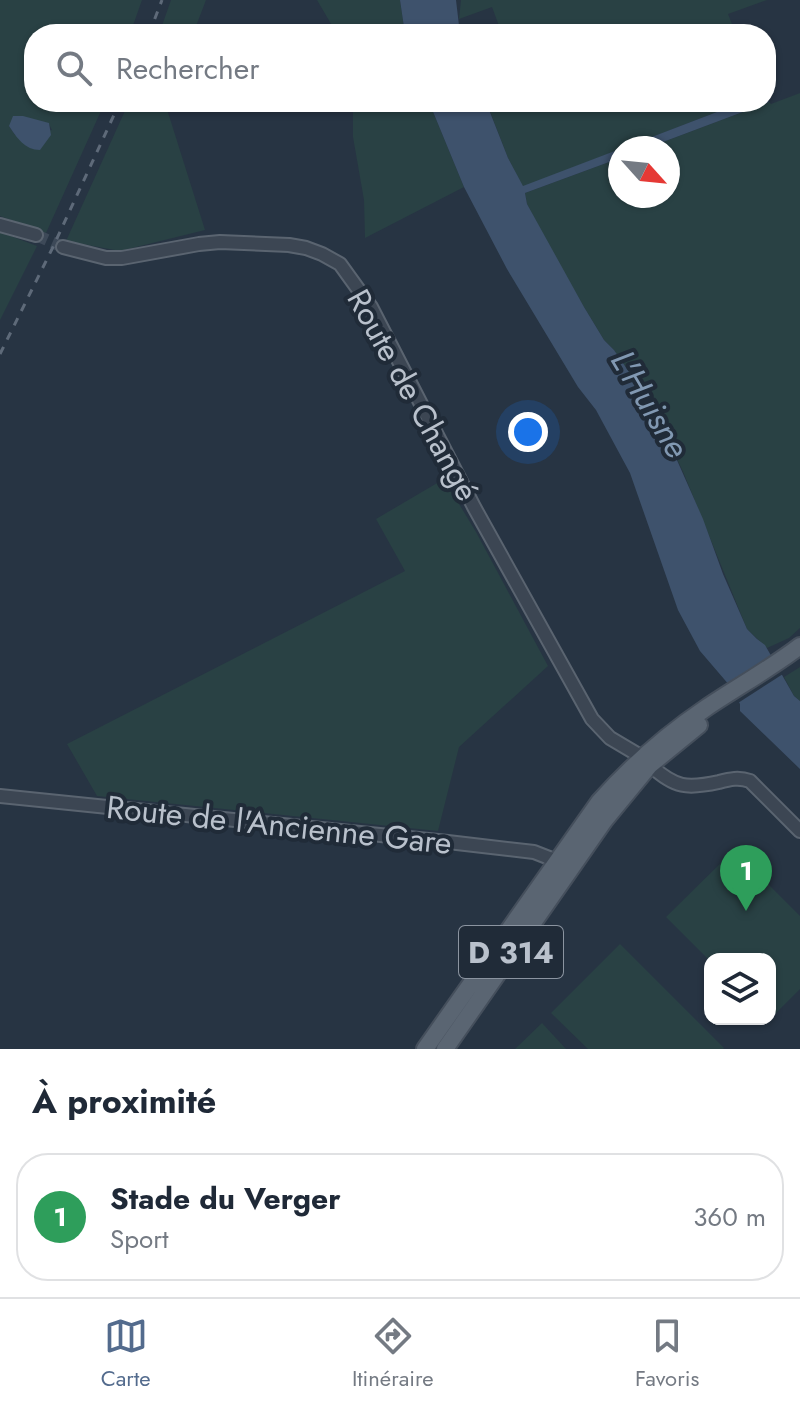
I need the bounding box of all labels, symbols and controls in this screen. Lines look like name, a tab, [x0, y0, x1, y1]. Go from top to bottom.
search box	[24, 24, 776, 112]
icon: search	[52, 46, 96, 90]
text: Rechercher	[116, 47, 259, 90]
north arrow	[608, 136, 680, 208]
street label: Route de Changé	[336, 281, 490, 509]
water label: L'Huisne	[599, 341, 701, 467]
your location	[508, 412, 548, 452]
street label: Route de l'Ancienne Gare	[104, 784, 454, 866]
pin: 1	[720, 845, 772, 911]
road number: D 314	[459, 926, 563, 978]
map controls	[704, 953, 776, 1025]
button: layers	[704, 953, 776, 1025]
text: À proximité	[32, 1077, 216, 1126]
text: Stade du Verger	[110, 1177, 340, 1220]
text: 1	[53, 1198, 67, 1236]
text: 360 m	[693, 1198, 766, 1236]
text: Sport	[110, 1220, 168, 1258]
tab: Carte	[101, 1314, 151, 1394]
tab: Itinéraire	[352, 1314, 434, 1394]
tab: Favoris	[635, 1314, 699, 1394]

